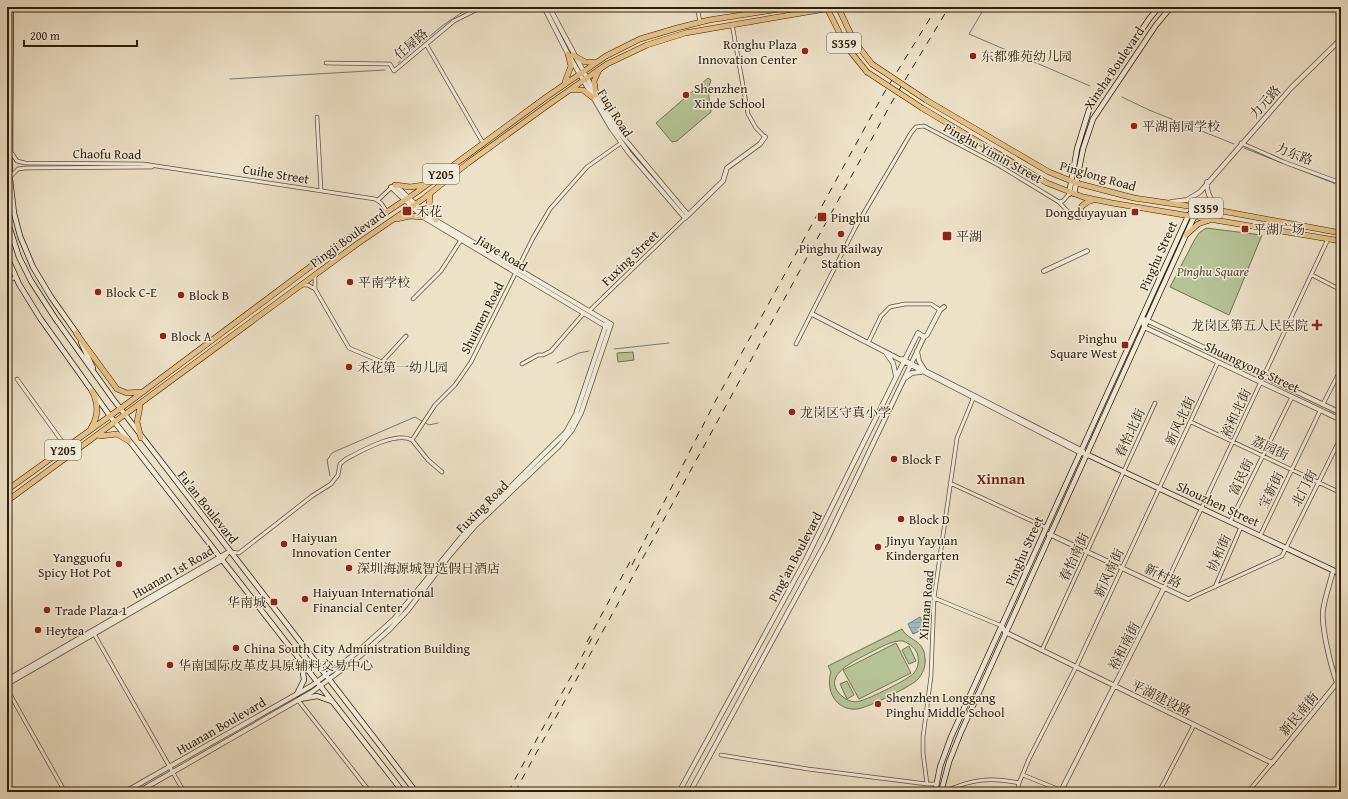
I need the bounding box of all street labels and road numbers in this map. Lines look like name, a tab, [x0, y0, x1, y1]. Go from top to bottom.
street label: Xinsha Boulevard	[1079, 23, 1149, 113]
street label: 任屋路	[390, 24, 432, 64]
road number: S359	[827, 33, 861, 53]
street label: 力元路	[1245, 81, 1285, 123]
street label: Fuqi Road	[593, 85, 637, 141]
street label: Pinghu Yimin Street	[940, 118, 1046, 188]
street label: 力东路	[1272, 138, 1316, 170]
street label: Chaofu Road	[73, 144, 141, 164]
street label: Pinglong Road	[1058, 156, 1138, 196]
street label: Cuihe Street	[241, 159, 311, 189]
road number: Y205	[423, 164, 459, 184]
road number: S359	[1189, 198, 1223, 218]
street label: Pingji Boulevard	[306, 204, 390, 272]
street label: Pinghu Street	[1134, 218, 1182, 294]
street label: Fuxing Street	[597, 225, 663, 290]
street label: Jiaye Road	[471, 229, 531, 276]
street label: Shuimen Road	[456, 279, 508, 357]
street label: Shuangyong Street	[1201, 337, 1303, 398]
street label: 裕和北街	[1216, 385, 1256, 441]
street label: 新风北街	[1160, 393, 1200, 449]
street label: 春怡北街	[1110, 405, 1150, 461]
street label: 荔园街	[1248, 431, 1292, 465]
road number: Y205	[45, 440, 81, 460]
street label: 富民街	[1224, 455, 1258, 499]
street label: Fu'an Boulevard	[173, 466, 243, 548]
street label: 北门街	[1287, 466, 1321, 510]
street label: 宝新街	[1254, 468, 1288, 512]
street label: Fuxing Road	[451, 476, 513, 538]
street label: Shouzhen Street	[1173, 476, 1263, 532]
street label: Ping'an Boulevard	[763, 509, 827, 605]
street label: Pinghu Street	[1000, 513, 1048, 589]
street label: 春怡南街	[1054, 529, 1094, 585]
street label: 协和街	[1202, 531, 1236, 575]
street label: Huanan 1st Road	[129, 541, 217, 603]
street label: 新风南街	[1089, 545, 1129, 601]
street label: 新村路	[1141, 559, 1185, 593]
street label: Xinnan Road	[913, 569, 939, 641]
street label: 裕和南街	[1104, 619, 1144, 673]
street label: 平湖建设路	[1128, 675, 1194, 721]
street label: 新民南街	[1275, 688, 1323, 740]
street label: Huanan Boulevard	[173, 693, 269, 759]

